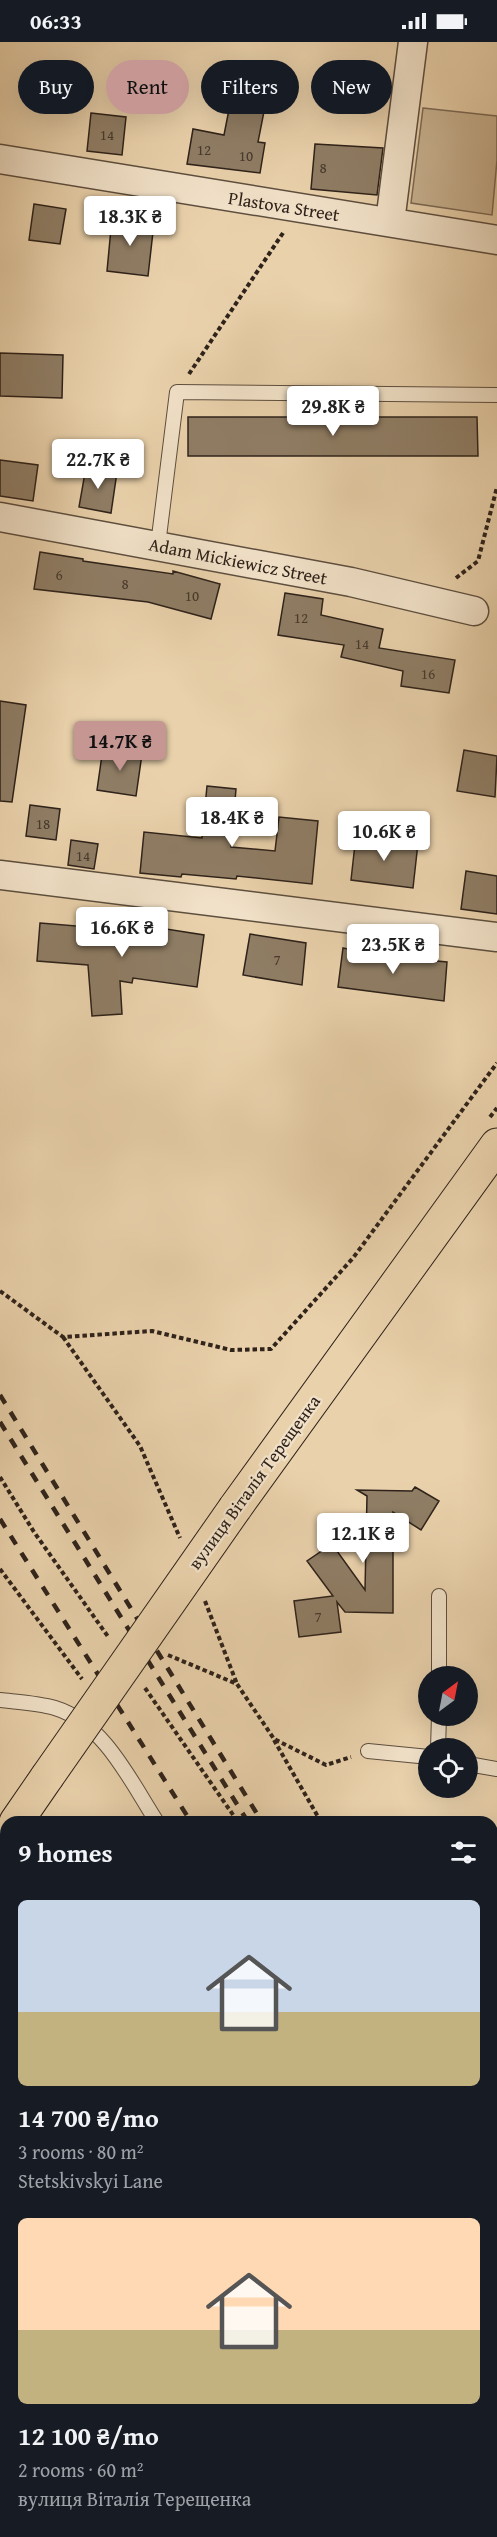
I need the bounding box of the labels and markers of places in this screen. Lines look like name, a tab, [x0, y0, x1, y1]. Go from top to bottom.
pin: 18.3K ₴	[75, 196, 185, 247]
pin: 29.8K ₴	[278, 386, 388, 437]
pin: 22.7K ₴	[43, 439, 153, 490]
pin: 14.7K ₴	[65, 721, 175, 772]
pin: 18.4K ₴	[177, 797, 287, 848]
pin: 10.6K ₴	[329, 811, 439, 862]
pin: 16.6K ₴	[67, 907, 177, 958]
pin: 23.5K ₴	[338, 924, 448, 975]
pin: 12.1K ₴	[308, 1513, 418, 1564]

